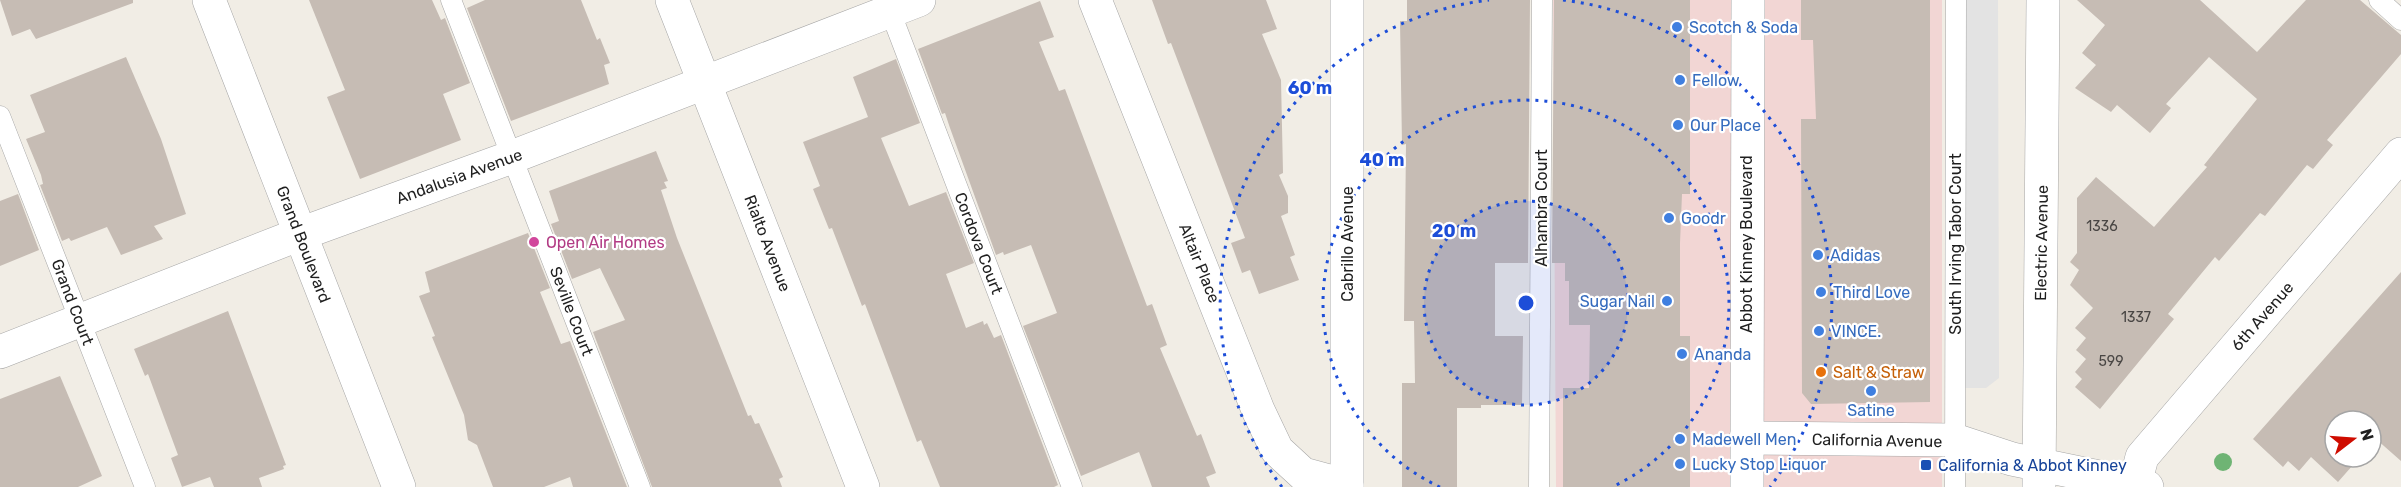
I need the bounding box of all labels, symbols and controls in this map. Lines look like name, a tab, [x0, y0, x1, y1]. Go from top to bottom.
place label: Scotch & Soda	[1689, 18, 1798, 37]
marker: Scotch & Soda	[1670, 20, 1684, 34]
place label: Fellow	[1692, 71, 1740, 90]
marker: Fellow	[1673, 73, 1687, 87]
text: 60 m	[1288, 77, 1332, 99]
place label: Our Place	[1690, 116, 1761, 135]
marker: Our Place	[1671, 118, 1685, 132]
street label: Andalusia Avenue	[394, 145, 525, 208]
text: 40 m	[1360, 149, 1404, 171]
street label: Alhambra Court	[1532, 149, 1551, 267]
street label: South Irving Tabor Court	[1946, 153, 1965, 335]
street label: Abbot Kinney Boulevard	[1737, 155, 1756, 333]
street label: Grand Boulevard	[273, 183, 335, 305]
street label: Electric Avenue	[2031, 185, 2052, 301]
street label: Cabrillo Avenue	[1338, 186, 1357, 302]
street label: Cordova Court	[950, 190, 1007, 297]
street label: Rialto Avenue	[740, 192, 795, 294]
place label: Goodr	[1681, 209, 1726, 228]
marker: Goodr	[1662, 211, 1676, 225]
house number: 1336	[2086, 218, 2118, 235]
text: 20 m	[1432, 220, 1476, 242]
street label: Altair Place	[1175, 221, 1224, 306]
place label: Open Air Homes	[546, 233, 665, 252]
marker: Open Air Homes	[527, 235, 541, 249]
place label: Adidas	[1830, 246, 1881, 265]
marker: Adidas	[1811, 248, 1825, 262]
street label: Grand Court	[47, 256, 98, 348]
street label: Seville Court	[546, 264, 597, 358]
street label: 6th Avenue	[2227, 278, 2298, 355]
place label: Third Love	[1833, 283, 1910, 302]
marker: Third Love	[1814, 285, 1828, 299]
place label: Sugar Nail	[1580, 292, 1655, 311]
centre of rings	[1516, 293, 1536, 313]
marker: Sugar Nail	[1660, 294, 1674, 308]
house number: 1337	[2121, 309, 2151, 326]
place label: VINCE.	[1831, 322, 1881, 341]
marker: VINCE.	[1812, 324, 1826, 338]
place label: Ananda	[1694, 345, 1751, 364]
marker: Ananda	[1675, 347, 1689, 361]
house number: 599	[2099, 353, 2123, 370]
place label: Salt & Straw	[1833, 363, 1925, 382]
marker: Salt & Straw	[1814, 365, 1828, 379]
marker: Satine	[1864, 384, 1878, 398]
place label: Satine	[1847, 401, 1895, 420]
north arrow	[2323, 409, 2383, 469]
text: N	[2356, 426, 2378, 443]
place label: Madewell Men	[1692, 430, 1796, 449]
street label: California Avenue	[1812, 430, 1942, 451]
marker: Madewell Men	[1673, 432, 1687, 446]
place label: Lucky Stop Liquor	[1692, 455, 1826, 474]
place label: California & Abbot Kinney	[1938, 456, 2127, 475]
marker: Lucky Stop Liquor	[1673, 457, 1687, 471]
marker: California & Abbot Kinney	[1919, 458, 1933, 472]

